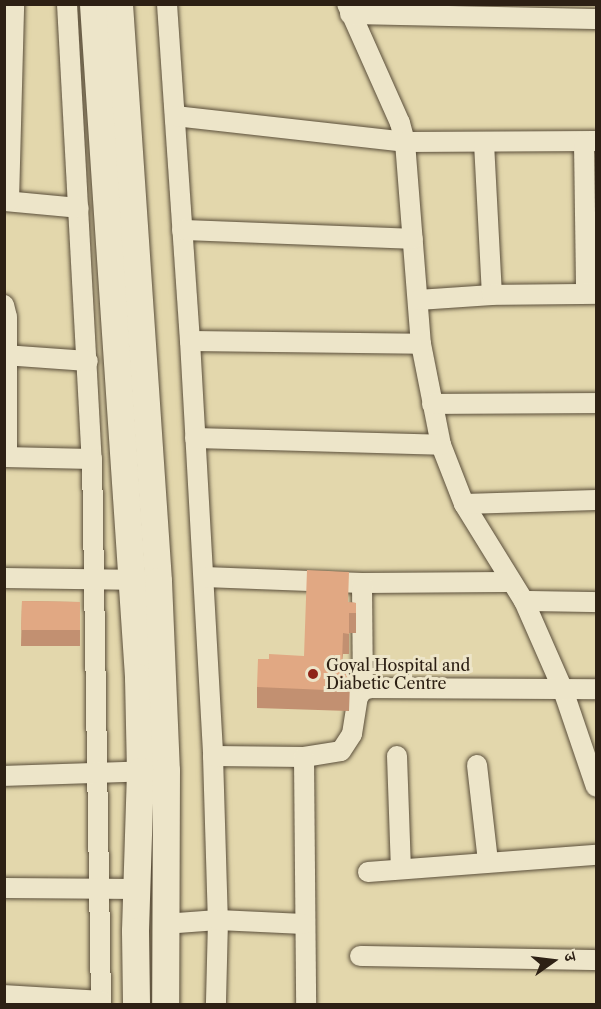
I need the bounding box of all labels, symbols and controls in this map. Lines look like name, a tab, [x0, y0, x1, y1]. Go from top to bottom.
place label: Goyal Hospital and Diabetic Centre	[326, 655, 470, 693]
marker: Goyal Hospital and Diabetic Centre	[304, 665, 322, 683]
north arrow	[523, 931, 583, 991]
text: उ	[560, 950, 581, 963]

